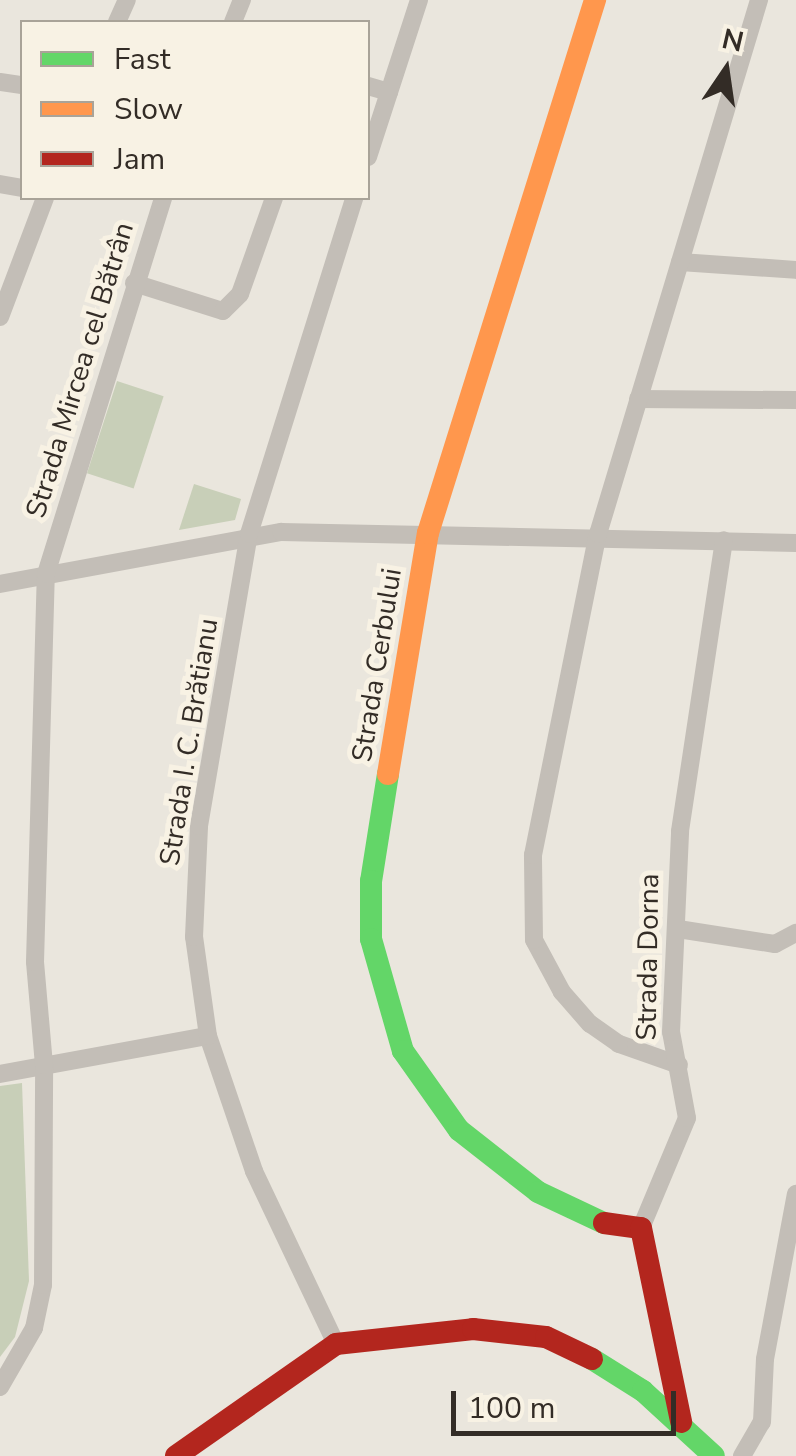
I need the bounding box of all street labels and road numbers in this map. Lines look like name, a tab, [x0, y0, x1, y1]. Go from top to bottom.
street label: Strada Mircea cel Bătrân	[19, 218, 141, 522]
street label: Strada Cerbului	[345, 566, 409, 764]
street label: Strada I. C. Brătianu	[153, 616, 225, 868]
street label: Strada Dorna	[630, 873, 666, 1041]

